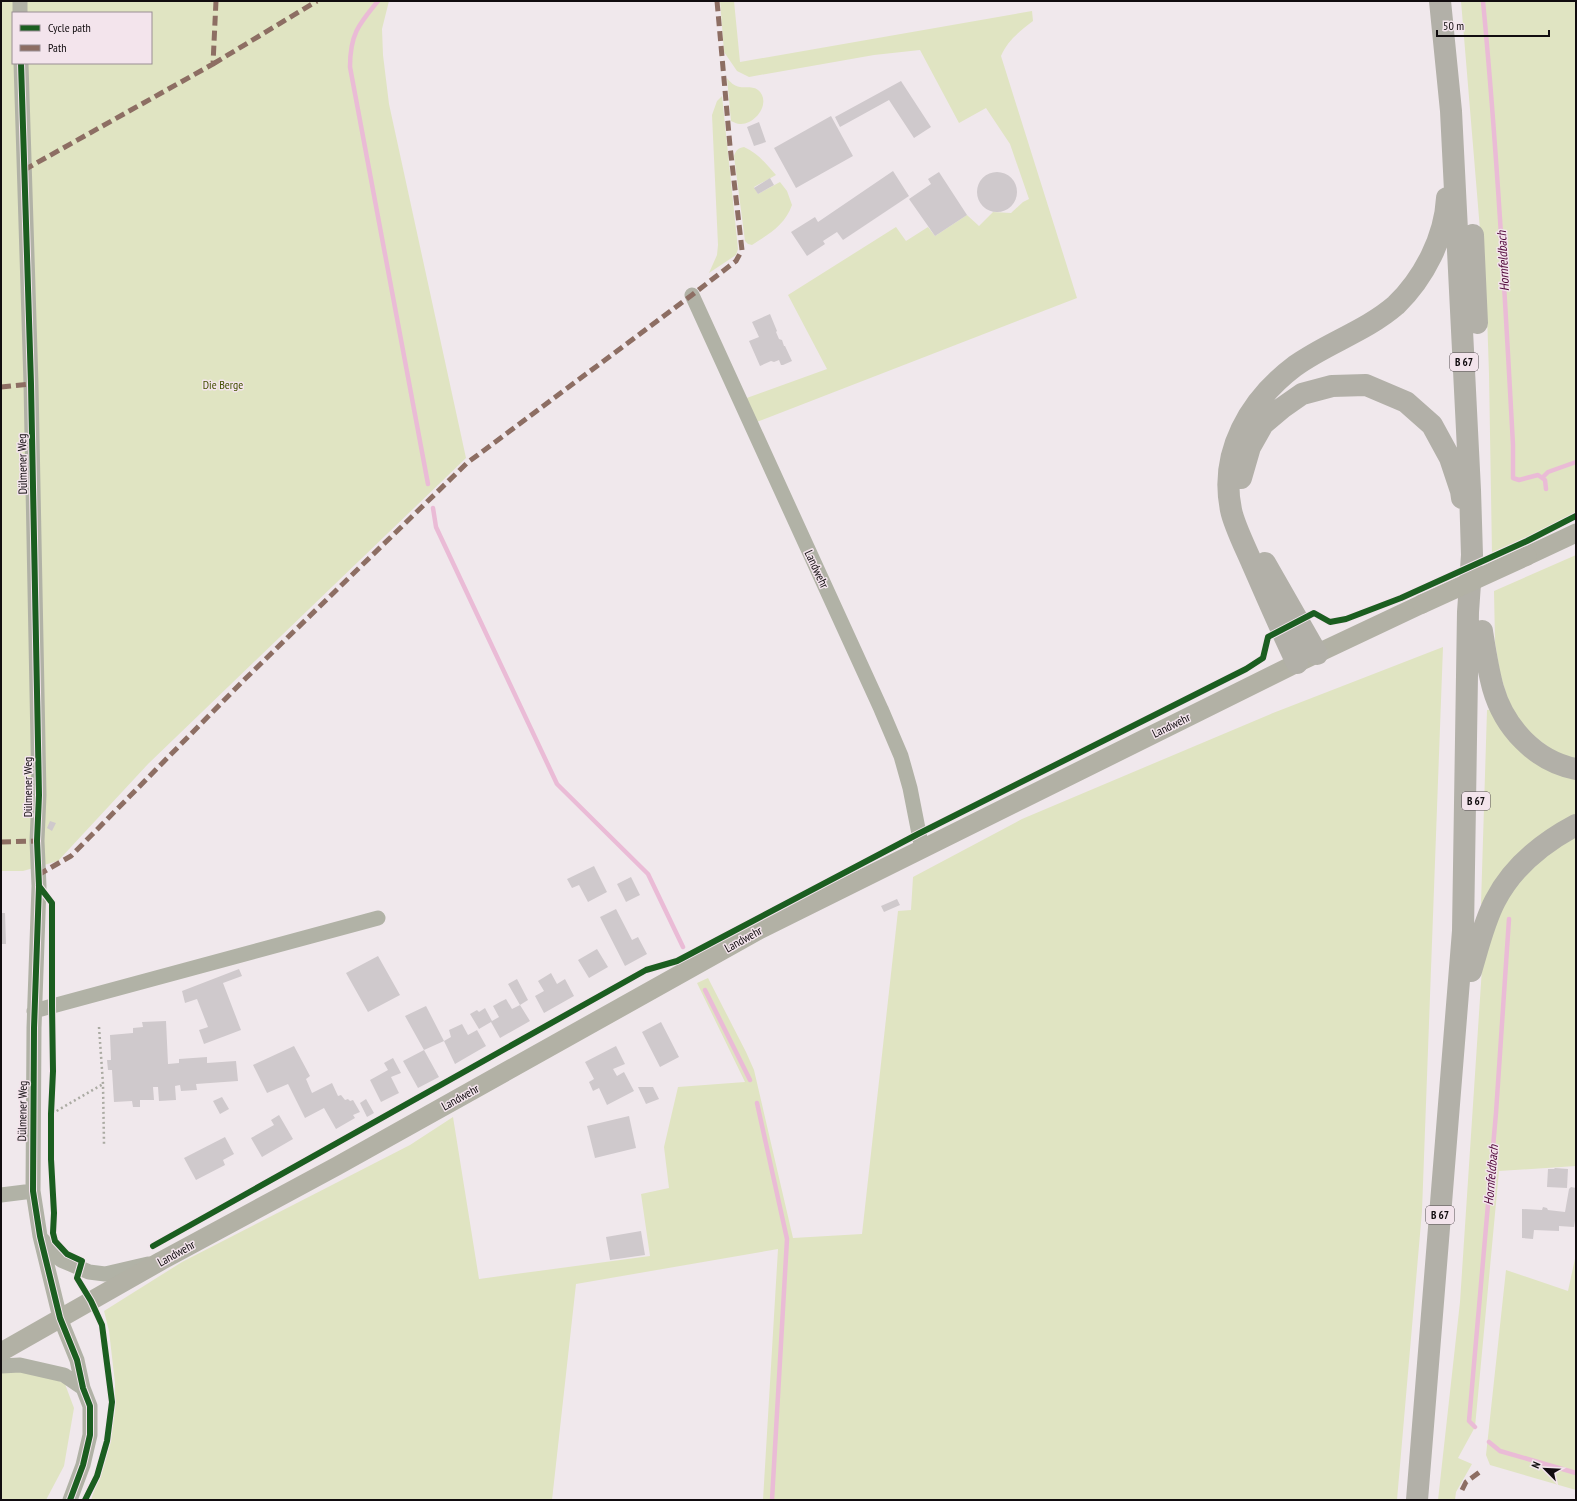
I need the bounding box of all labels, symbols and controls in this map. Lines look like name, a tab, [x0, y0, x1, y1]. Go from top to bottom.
legend	[12, 12, 152, 64]
scale bar	[1437, 12, 1549, 38]
text: 50 m	[1443, 18, 1464, 33]
text: Cycle path	[48, 20, 91, 35]
text: Path	[48, 40, 66, 55]
water label: Hornfeldbach	[1493, 229, 1513, 292]
road number: B 67	[1450, 353, 1478, 371]
park label: Die Berge	[203, 377, 243, 392]
street label: Dülmener Weg	[14, 434, 30, 494]
street label: Landwehr	[802, 547, 833, 591]
street label: Landwehr	[1149, 709, 1193, 741]
street label: Dülmener Weg	[20, 757, 35, 817]
road number: B 67	[1462, 792, 1490, 810]
street label: Landwehr	[722, 922, 765, 955]
street label: Landwehr	[439, 1080, 482, 1113]
street label: Dülmener Weg	[14, 1081, 30, 1141]
water label: Hornfeldbach	[1480, 1143, 1502, 1206]
road number: B 67	[1426, 1206, 1454, 1224]
street label: Landwehr	[155, 1236, 198, 1269]
north arrow	[1525, 1449, 1565, 1489]
text: N	[1528, 1459, 1543, 1470]

